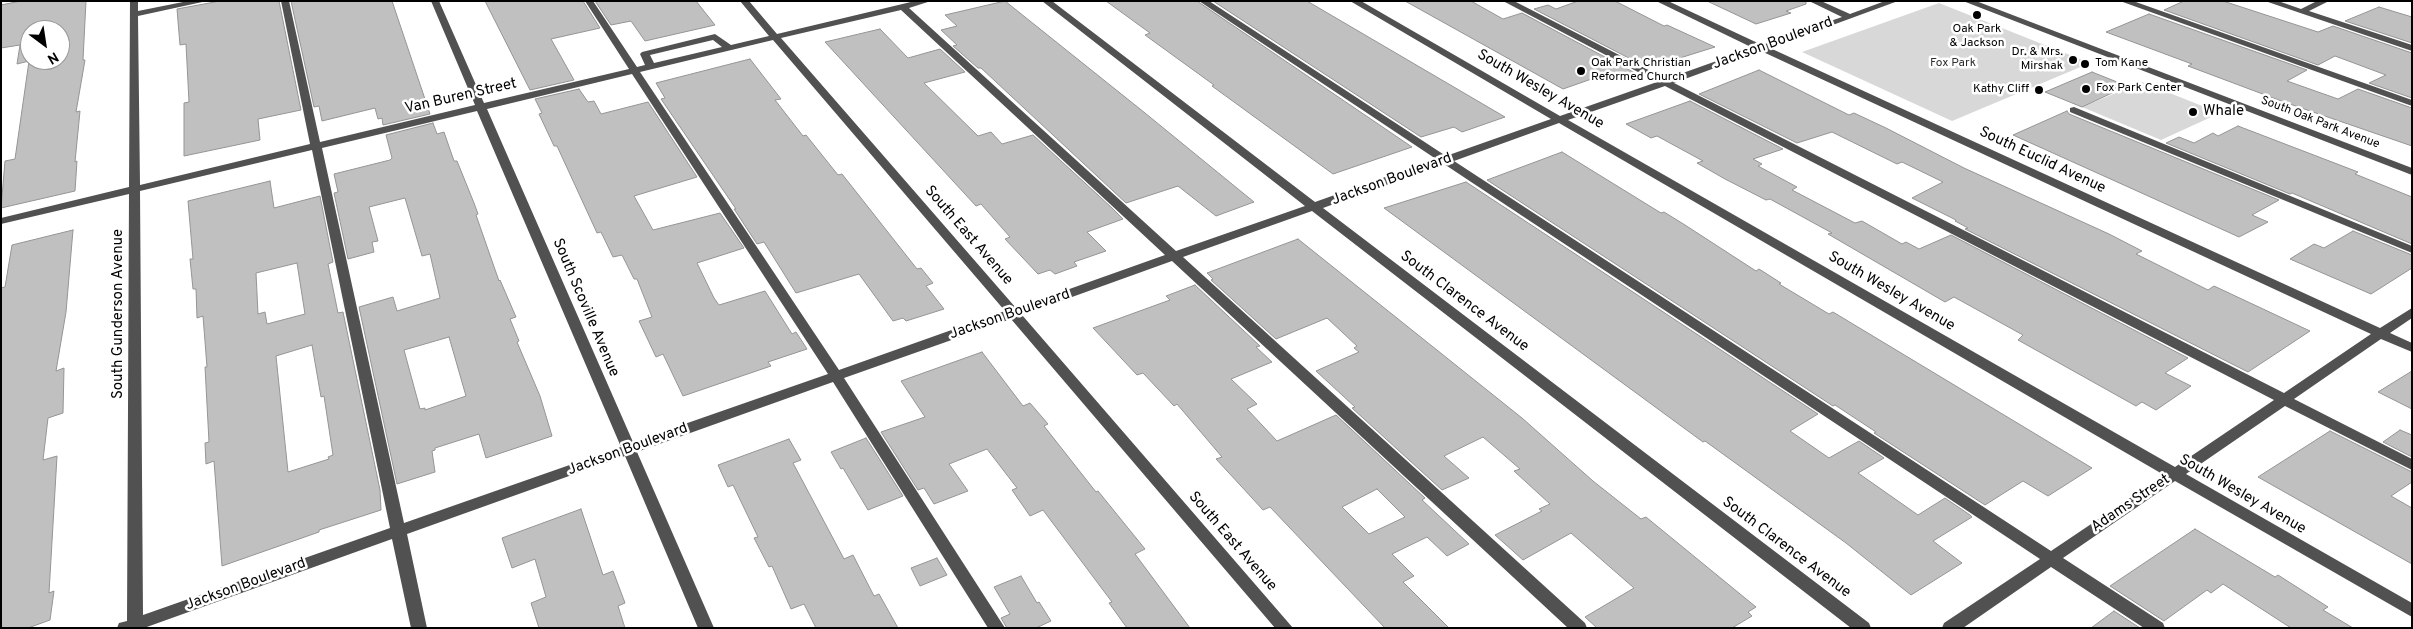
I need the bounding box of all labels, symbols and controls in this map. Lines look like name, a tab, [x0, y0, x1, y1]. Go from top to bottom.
marker: Oak Park & Jackson	[1971, 9, 1983, 21]
street label: Jackson Boulevard	[1711, 14, 1835, 74]
north arrow	[20, 20, 70, 70]
place label: Oak Park & Jackson	[1949, 23, 2005, 51]
street label: South Wesley Avenue	[1473, 46, 1607, 134]
place label: Dr. & Mrs. Mirshak	[2011, 46, 2063, 74]
text: N	[44, 48, 61, 67]
marker: Dr. & Mrs. Mirshak	[2067, 54, 2079, 66]
place label: Oak Park Christian Reformed Church	[1591, 57, 1691, 85]
park label: Fox Park	[1930, 57, 1976, 71]
place label: Tom Kane	[2095, 57, 2148, 71]
marker: Tom Kane	[2079, 58, 2091, 70]
marker: Oak Park Christian Reformed Church	[1575, 65, 1587, 77]
street label: Van Buren Street	[403, 75, 519, 119]
place label: Fox Park Center	[2096, 82, 2181, 96]
place label: Kathy Cliff	[1973, 83, 2029, 97]
marker: Fox Park Center	[2080, 83, 2092, 95]
marker: Kathy Cliff	[2033, 84, 2045, 96]
street label: South Oak Park Avenue	[2259, 94, 2381, 152]
place label: Whale	[2203, 103, 2244, 121]
marker: Whale	[2187, 106, 2199, 118]
street label: South Euclid Avenue	[1976, 124, 2108, 198]
street label: Jackson Boulevard	[1330, 150, 1454, 210]
street label: South East Avenue	[920, 183, 1016, 289]
street label: South Gunderson Avenue	[110, 229, 128, 399]
street label: South Scoville Avenue	[548, 236, 622, 380]
street label: South Clarence Avenue	[1396, 248, 1532, 356]
street label: South Wesley Avenue	[1824, 248, 1958, 336]
street label: Jackson Boulevard	[947, 286, 1073, 344]
street label: Jackson Boulevard	[566, 420, 690, 480]
street label: South Wesley Avenue	[2175, 451, 2309, 539]
street label: Adams Street	[2088, 471, 2174, 537]
street label: South East Avenue	[1184, 489, 1280, 595]
street label: South Clarence Avenue	[1718, 494, 1854, 602]
street label: Jackson Boulevard	[184, 555, 308, 615]

